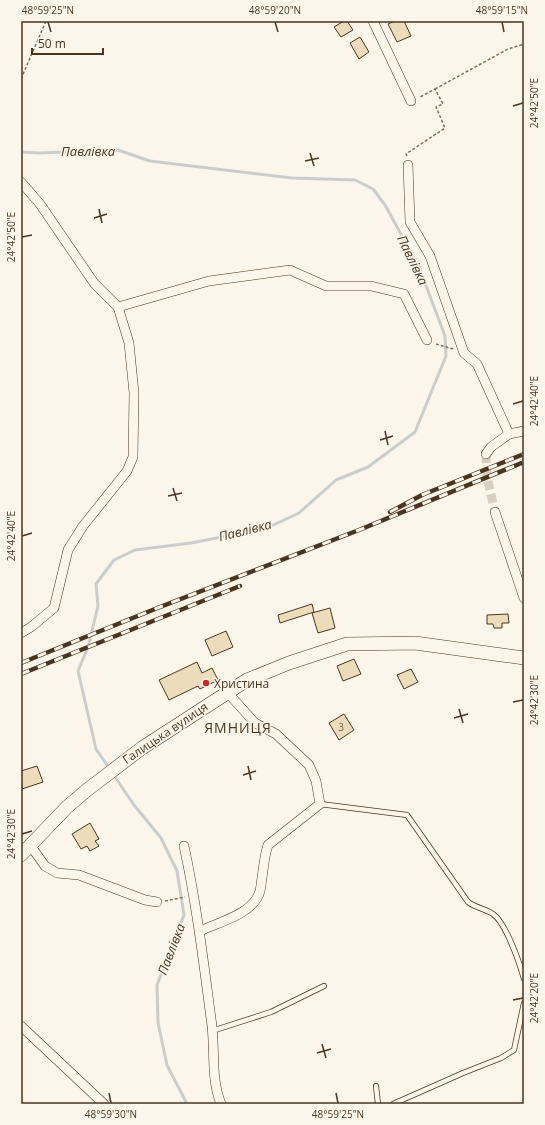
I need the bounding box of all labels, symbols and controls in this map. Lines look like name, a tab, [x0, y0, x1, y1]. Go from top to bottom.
text: 48°59'25"N	[22, 3, 74, 17]
text: 48°59'20"N	[249, 3, 301, 17]
text: 48°59'15"N	[476, 3, 528, 17]
scale bar	[32, 30, 103, 56]
text: 50 m	[38, 35, 66, 52]
text: 24°42'50"E	[527, 78, 541, 128]
water label: Павлівка	[61, 142, 116, 160]
text: 24°42'50"E	[4, 212, 18, 262]
water label: Павлівка	[393, 232, 433, 289]
text: 24°42'40"E	[527, 376, 541, 426]
text: 24°42'40"E	[4, 511, 18, 561]
water label: Павлівка	[217, 515, 274, 545]
place label: Христина	[214, 675, 269, 692]
text: 24°42'30"E	[527, 675, 541, 725]
marker: Христина	[201, 678, 211, 688]
street label: Галицька вулиця	[119, 698, 211, 768]
district label: ЯМНИЦЯ	[204, 718, 272, 737]
house number: 3	[338, 720, 344, 734]
text: 24°42'30"E	[4, 809, 18, 859]
water label: Павлівка	[153, 920, 189, 977]
text: 24°42'20"E	[527, 973, 541, 1023]
text: 48°59'30"N	[85, 1107, 137, 1121]
text: 48°59'25"N	[312, 1107, 364, 1121]

